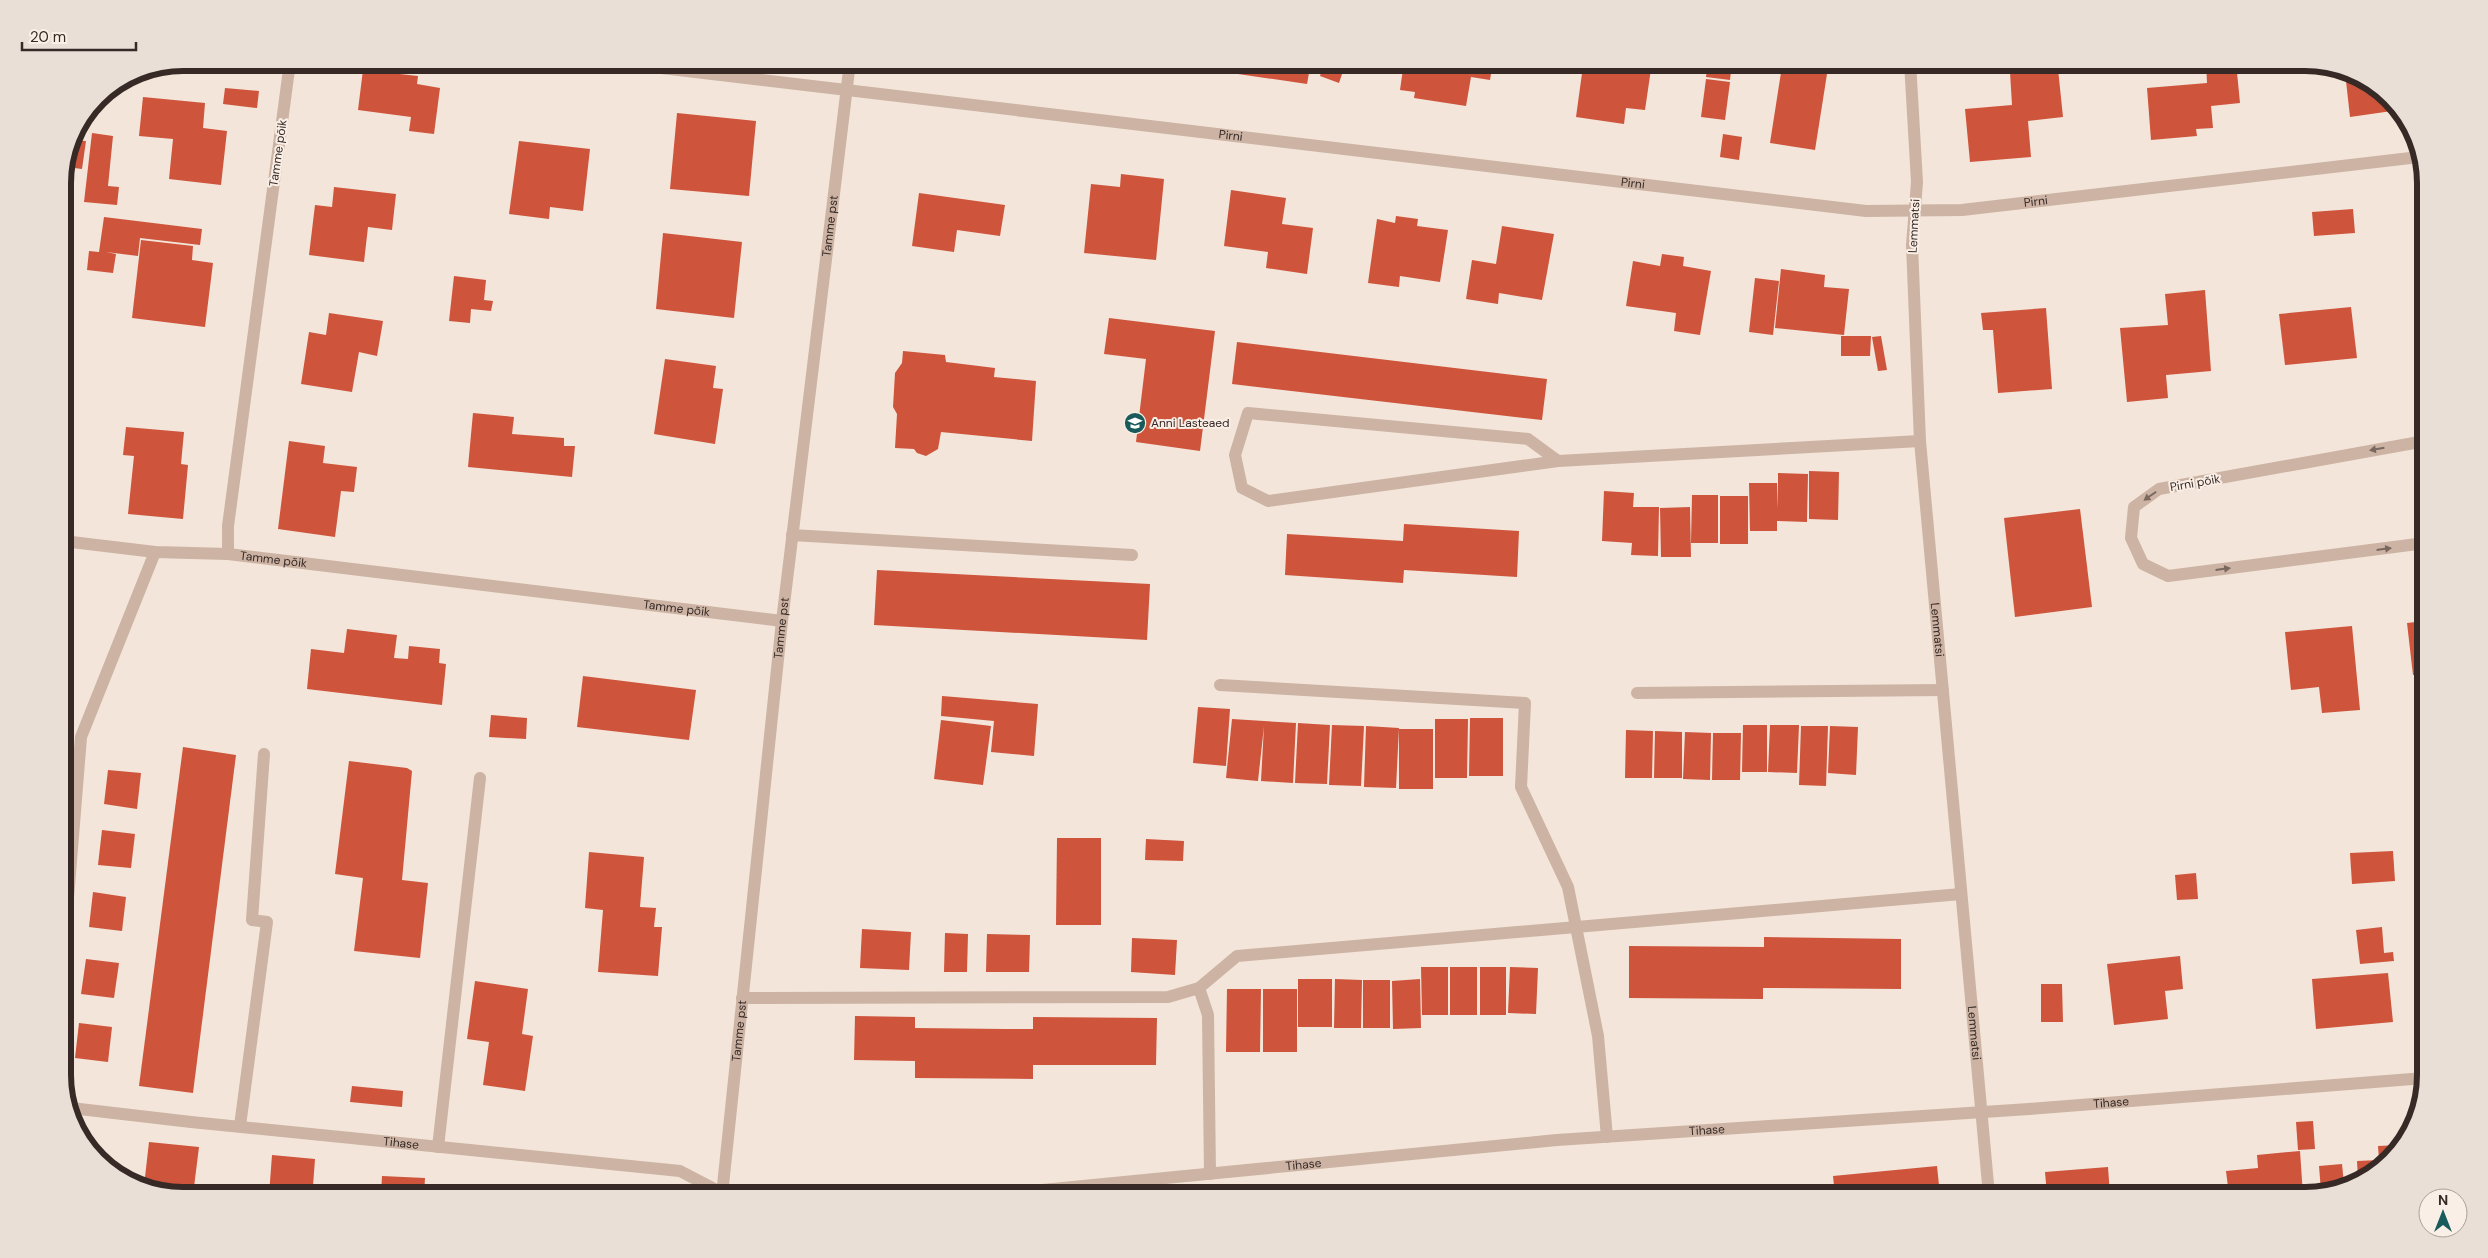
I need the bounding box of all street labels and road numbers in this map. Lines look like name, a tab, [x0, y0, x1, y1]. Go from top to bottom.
street label: Tamme põik	[265, 119, 291, 187]
street label: Pirni	[1218, 126, 1244, 145]
street label: Pirni	[1620, 174, 1646, 193]
street label: Pirni	[2023, 192, 2049, 211]
street label: Tamme pst	[818, 194, 842, 258]
street label: Lemmatsi	[1905, 198, 1923, 254]
street label: Pirni põik	[2169, 471, 2221, 495]
street label: Tamme põik	[239, 548, 308, 571]
street label: Tamme põik	[642, 596, 711, 620]
street label: Tamme pst	[770, 596, 793, 660]
street label: Lemmatsi	[1927, 602, 1948, 658]
street label: Tamme pst	[728, 999, 750, 1062]
street label: Lemmatsi	[1964, 1005, 1985, 1061]
street label: Tihase	[2093, 1093, 2130, 1112]
street label: Tihase	[1689, 1121, 1726, 1139]
street label: Tihase	[382, 1133, 420, 1153]
street label: Tihase	[1285, 1155, 1322, 1174]

